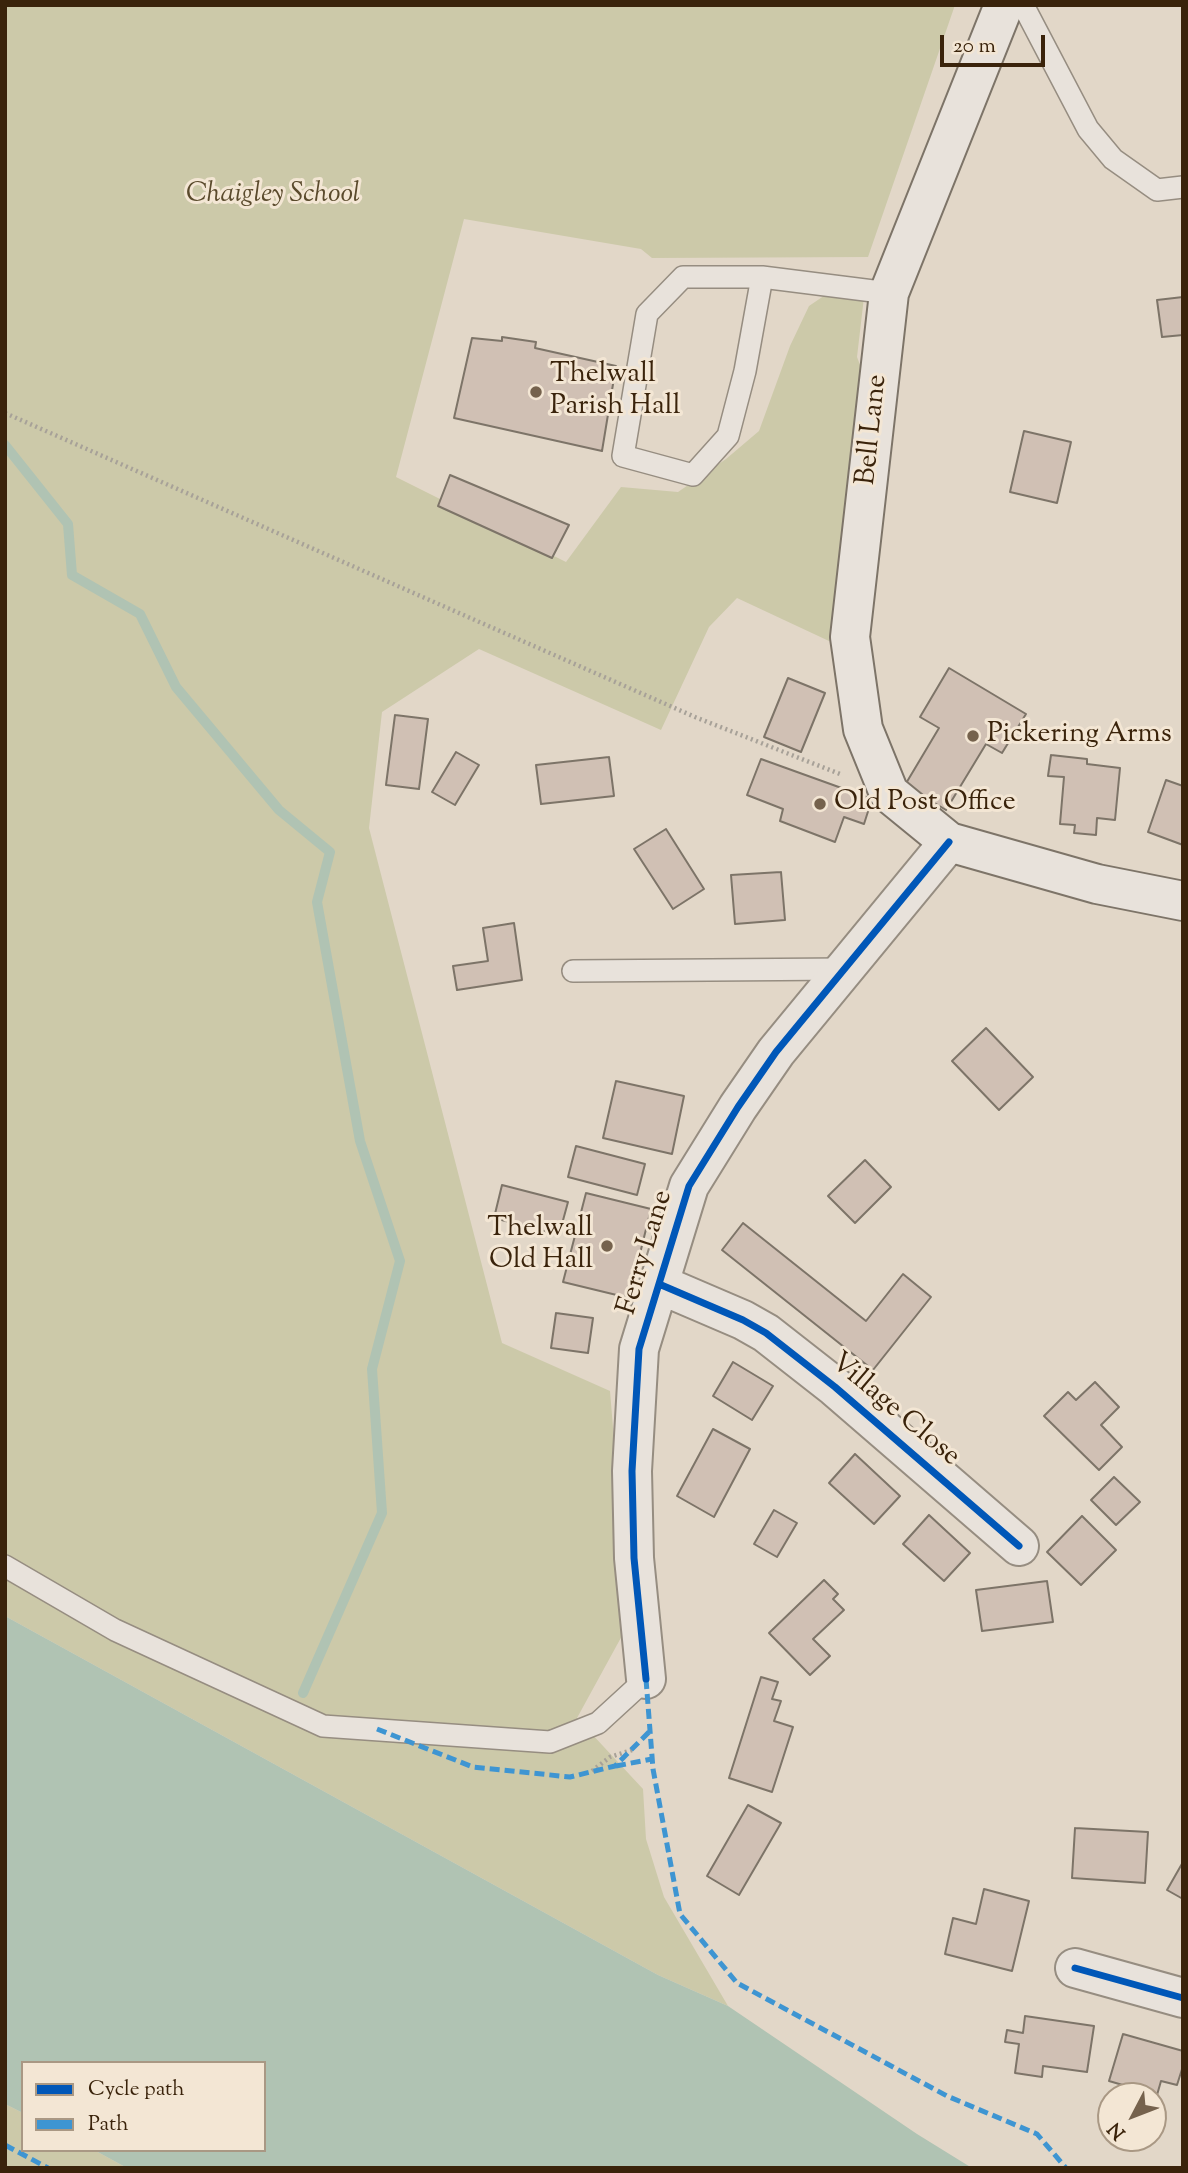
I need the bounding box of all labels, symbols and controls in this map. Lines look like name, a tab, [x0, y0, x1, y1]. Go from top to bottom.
scale bar	[943, 21, 1048, 65]
text: 20 m	[953, 32, 996, 62]
park label: Chaigley School	[186, 179, 360, 213]
place label: Thelwall Parish Hall	[550, 359, 680, 425]
street label: Bell Lane	[851, 373, 897, 487]
marker: Thelwall Parish Hall	[528, 384, 544, 400]
place label: Pickering Arms	[987, 719, 1172, 753]
marker: Pickering Arms	[965, 728, 981, 744]
place label: Old Post Office	[834, 787, 1016, 821]
marker: Old Post Office	[812, 796, 828, 812]
street label: Ferry Lane	[612, 1187, 682, 1319]
place label: Thelwall Old Hall	[487, 1213, 593, 1279]
marker: Thelwall Old Hall	[599, 1238, 615, 1254]
street label: Village Close	[822, 1347, 966, 1475]
legend	[21, 2061, 266, 2152]
text: Cycle path	[88, 2075, 185, 2105]
north arrow	[1097, 2082, 1167, 2152]
text: Path	[88, 2110, 129, 2140]
text: N	[1102, 2115, 1133, 2145]

